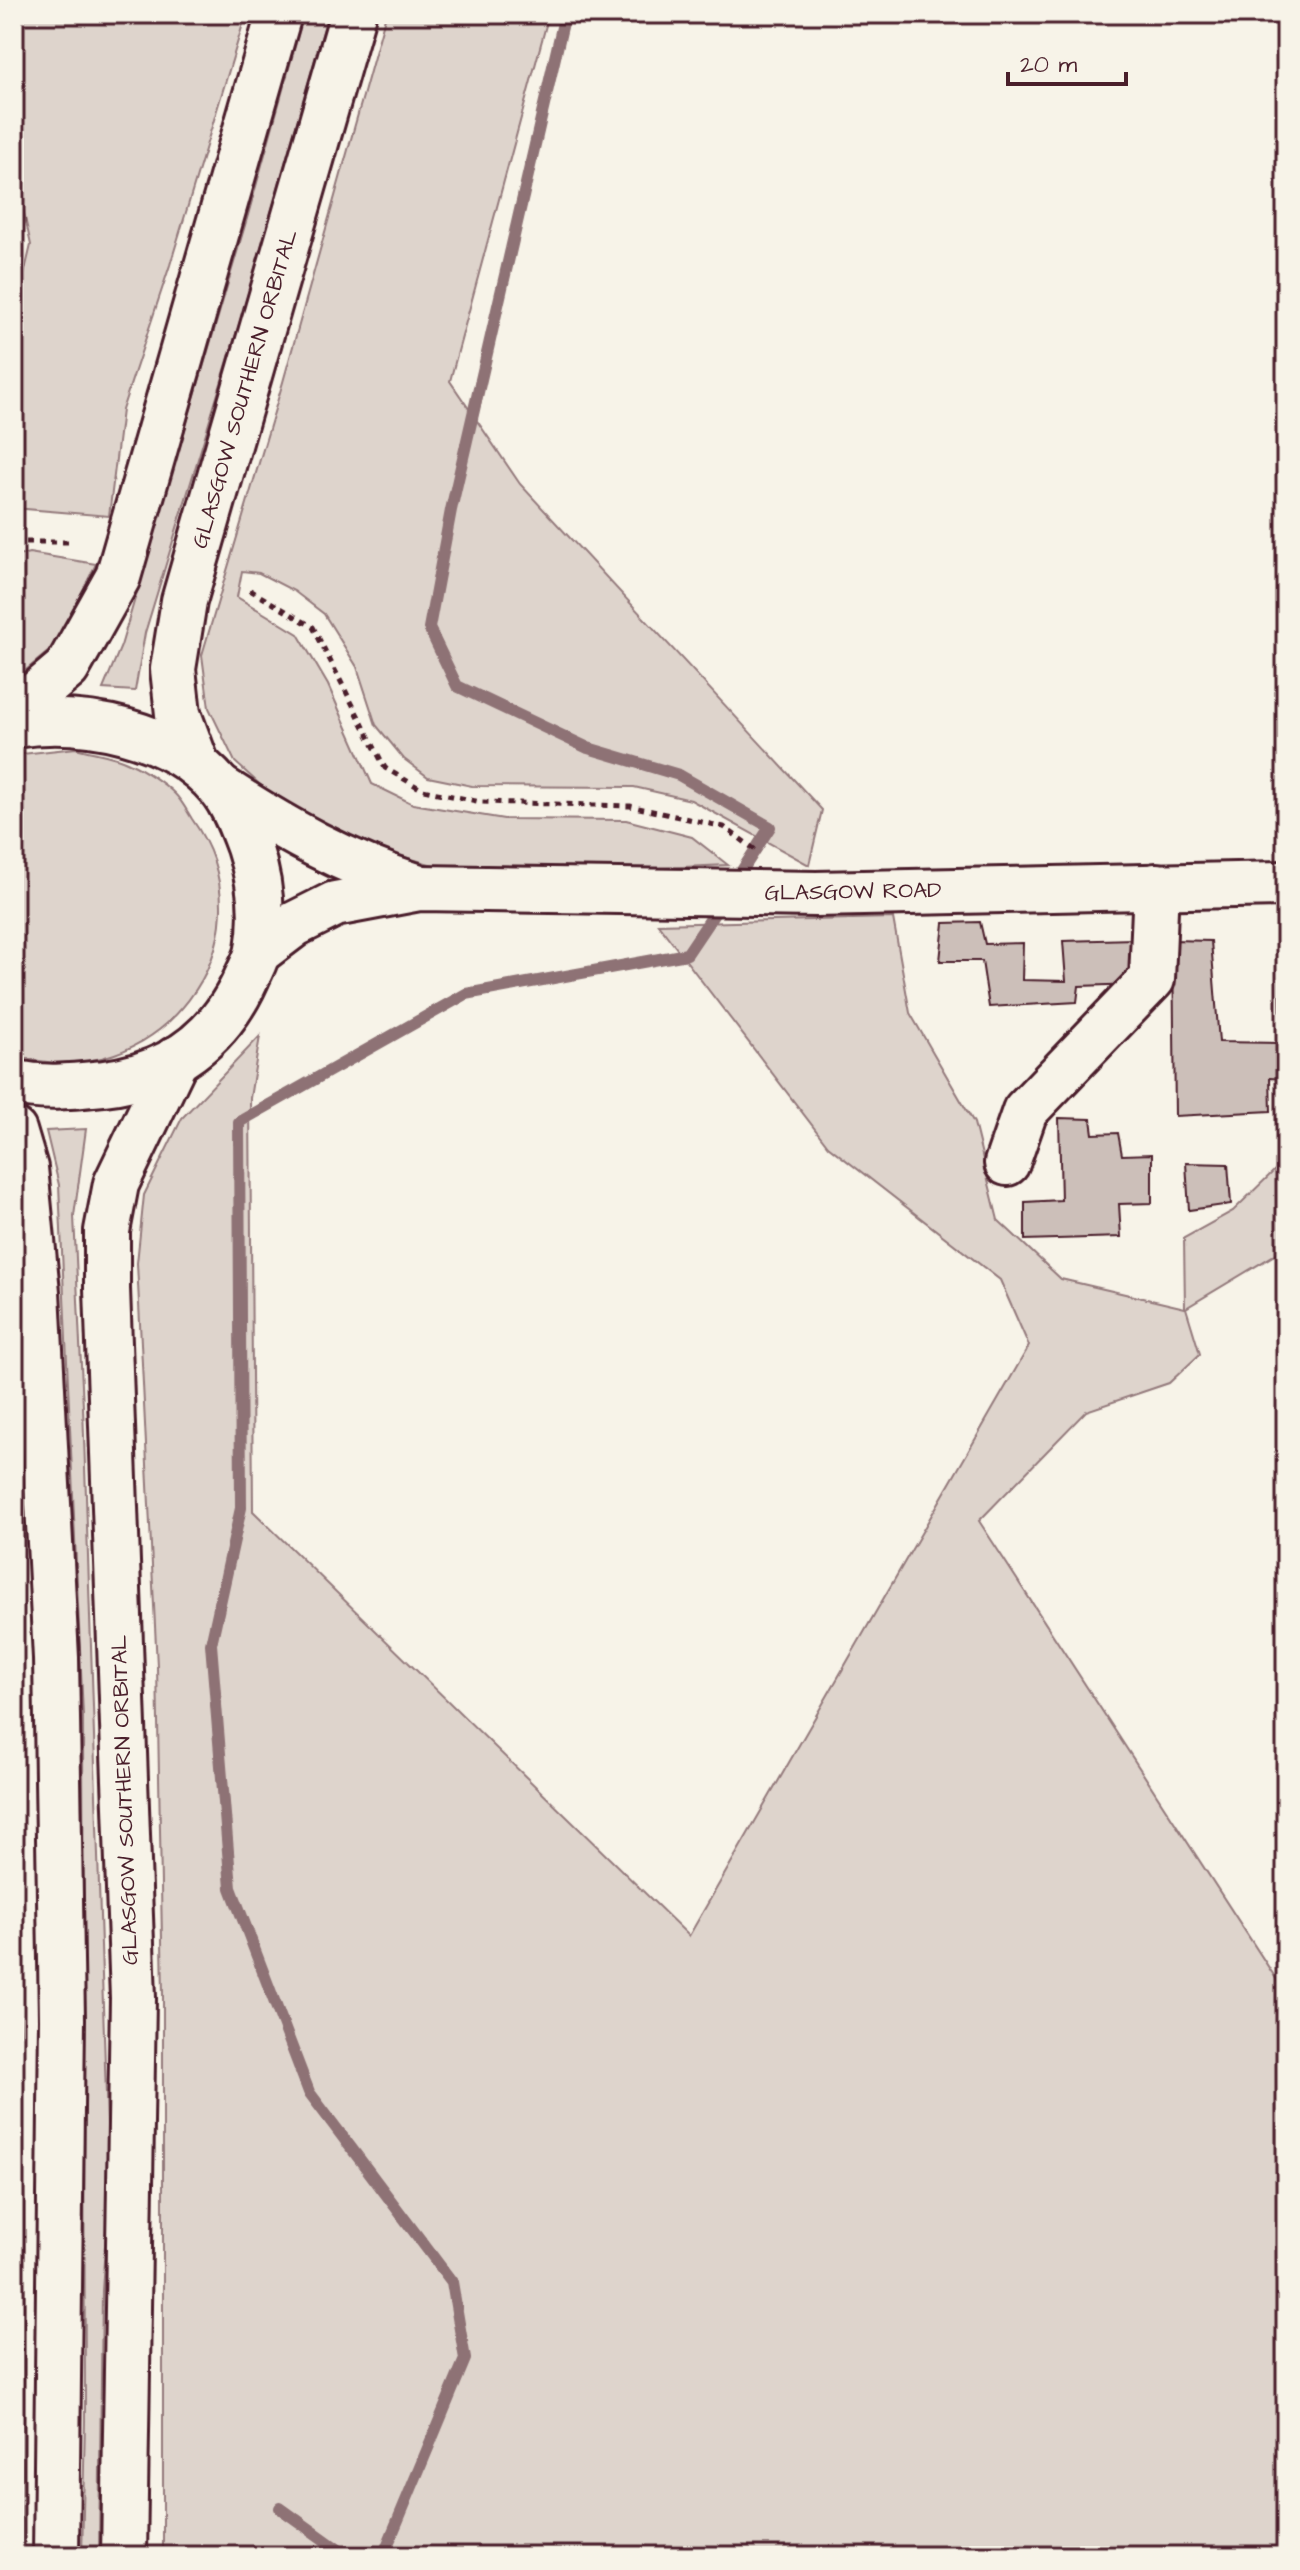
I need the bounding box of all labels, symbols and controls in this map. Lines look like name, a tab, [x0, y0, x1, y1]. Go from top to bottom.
scale bar	[1008, 36, 1126, 86]
text: 20 m	[1020, 48, 1077, 82]
street label: GLASGOW SOUTHERN ORBITAL	[185, 226, 305, 552]
street label: GLASGOW ROAD	[764, 875, 942, 909]
street label: GLASGOW SOUTHERN ORBITAL	[104, 1634, 146, 1966]

